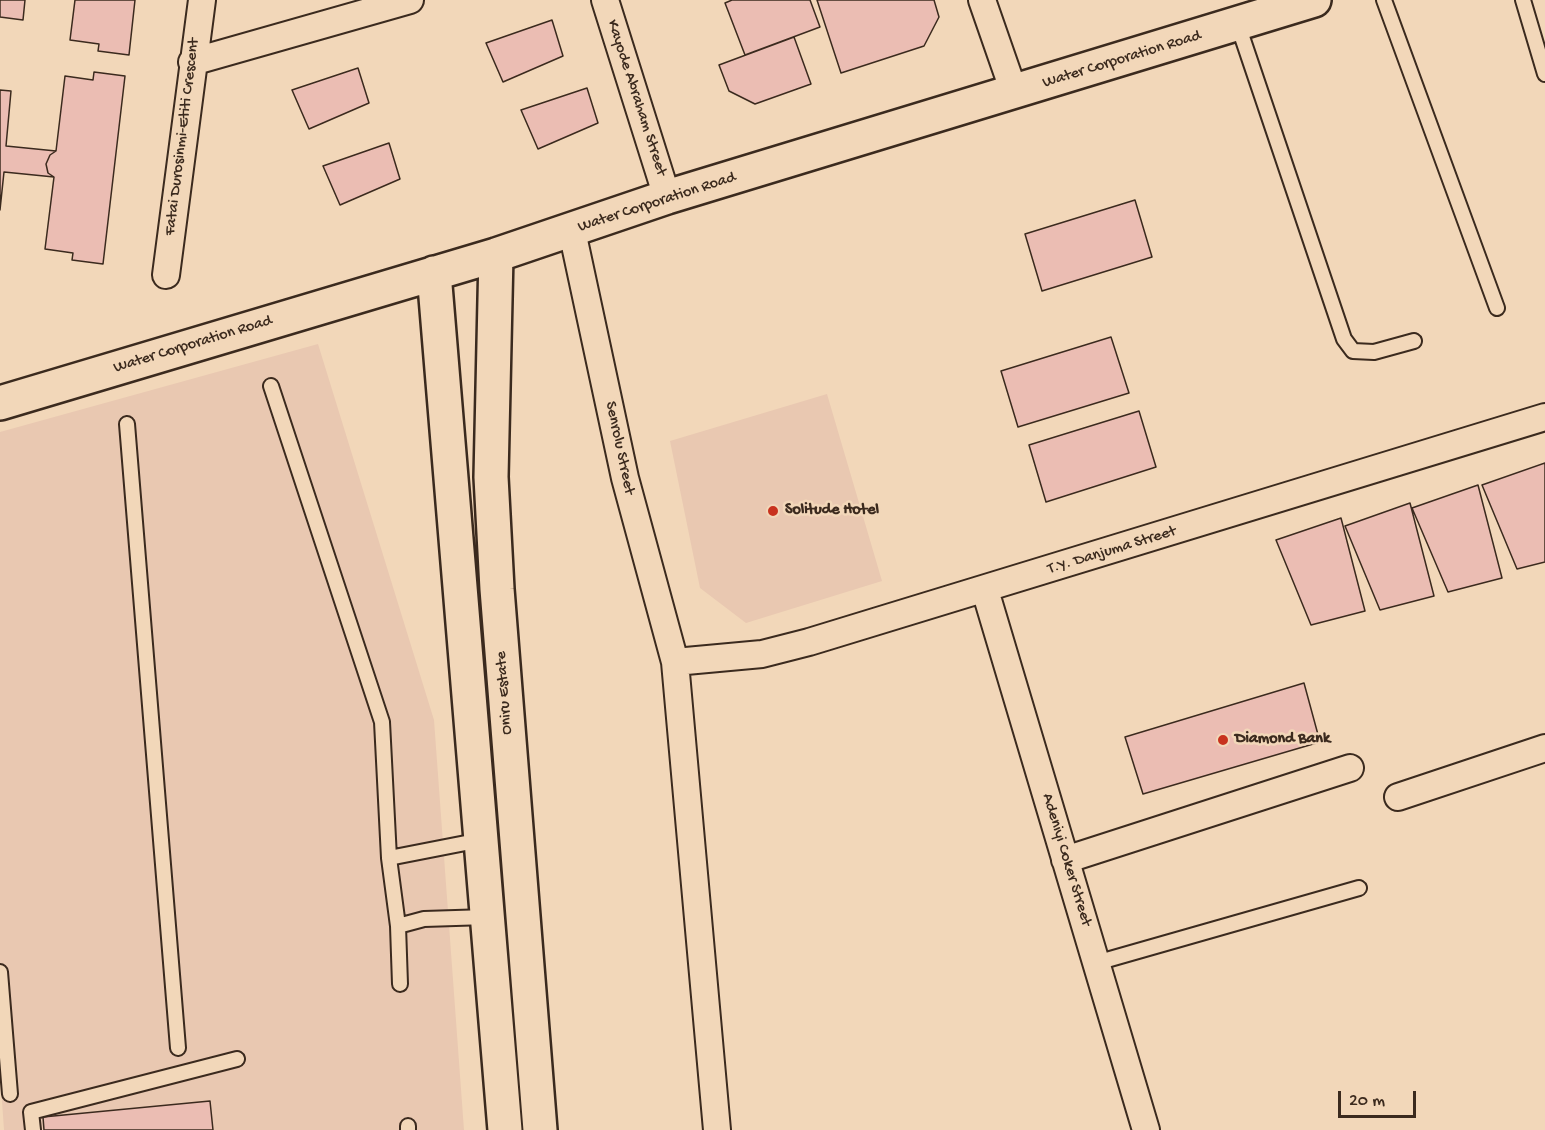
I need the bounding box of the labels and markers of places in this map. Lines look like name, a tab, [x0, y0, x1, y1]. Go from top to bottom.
place label: Solitude Hotel	[785, 501, 879, 521]
marker: Solitude Hotel	[766, 504, 780, 518]
place label: Diamond Bank	[1235, 730, 1330, 750]
marker: Diamond Bank	[1216, 733, 1230, 747]

